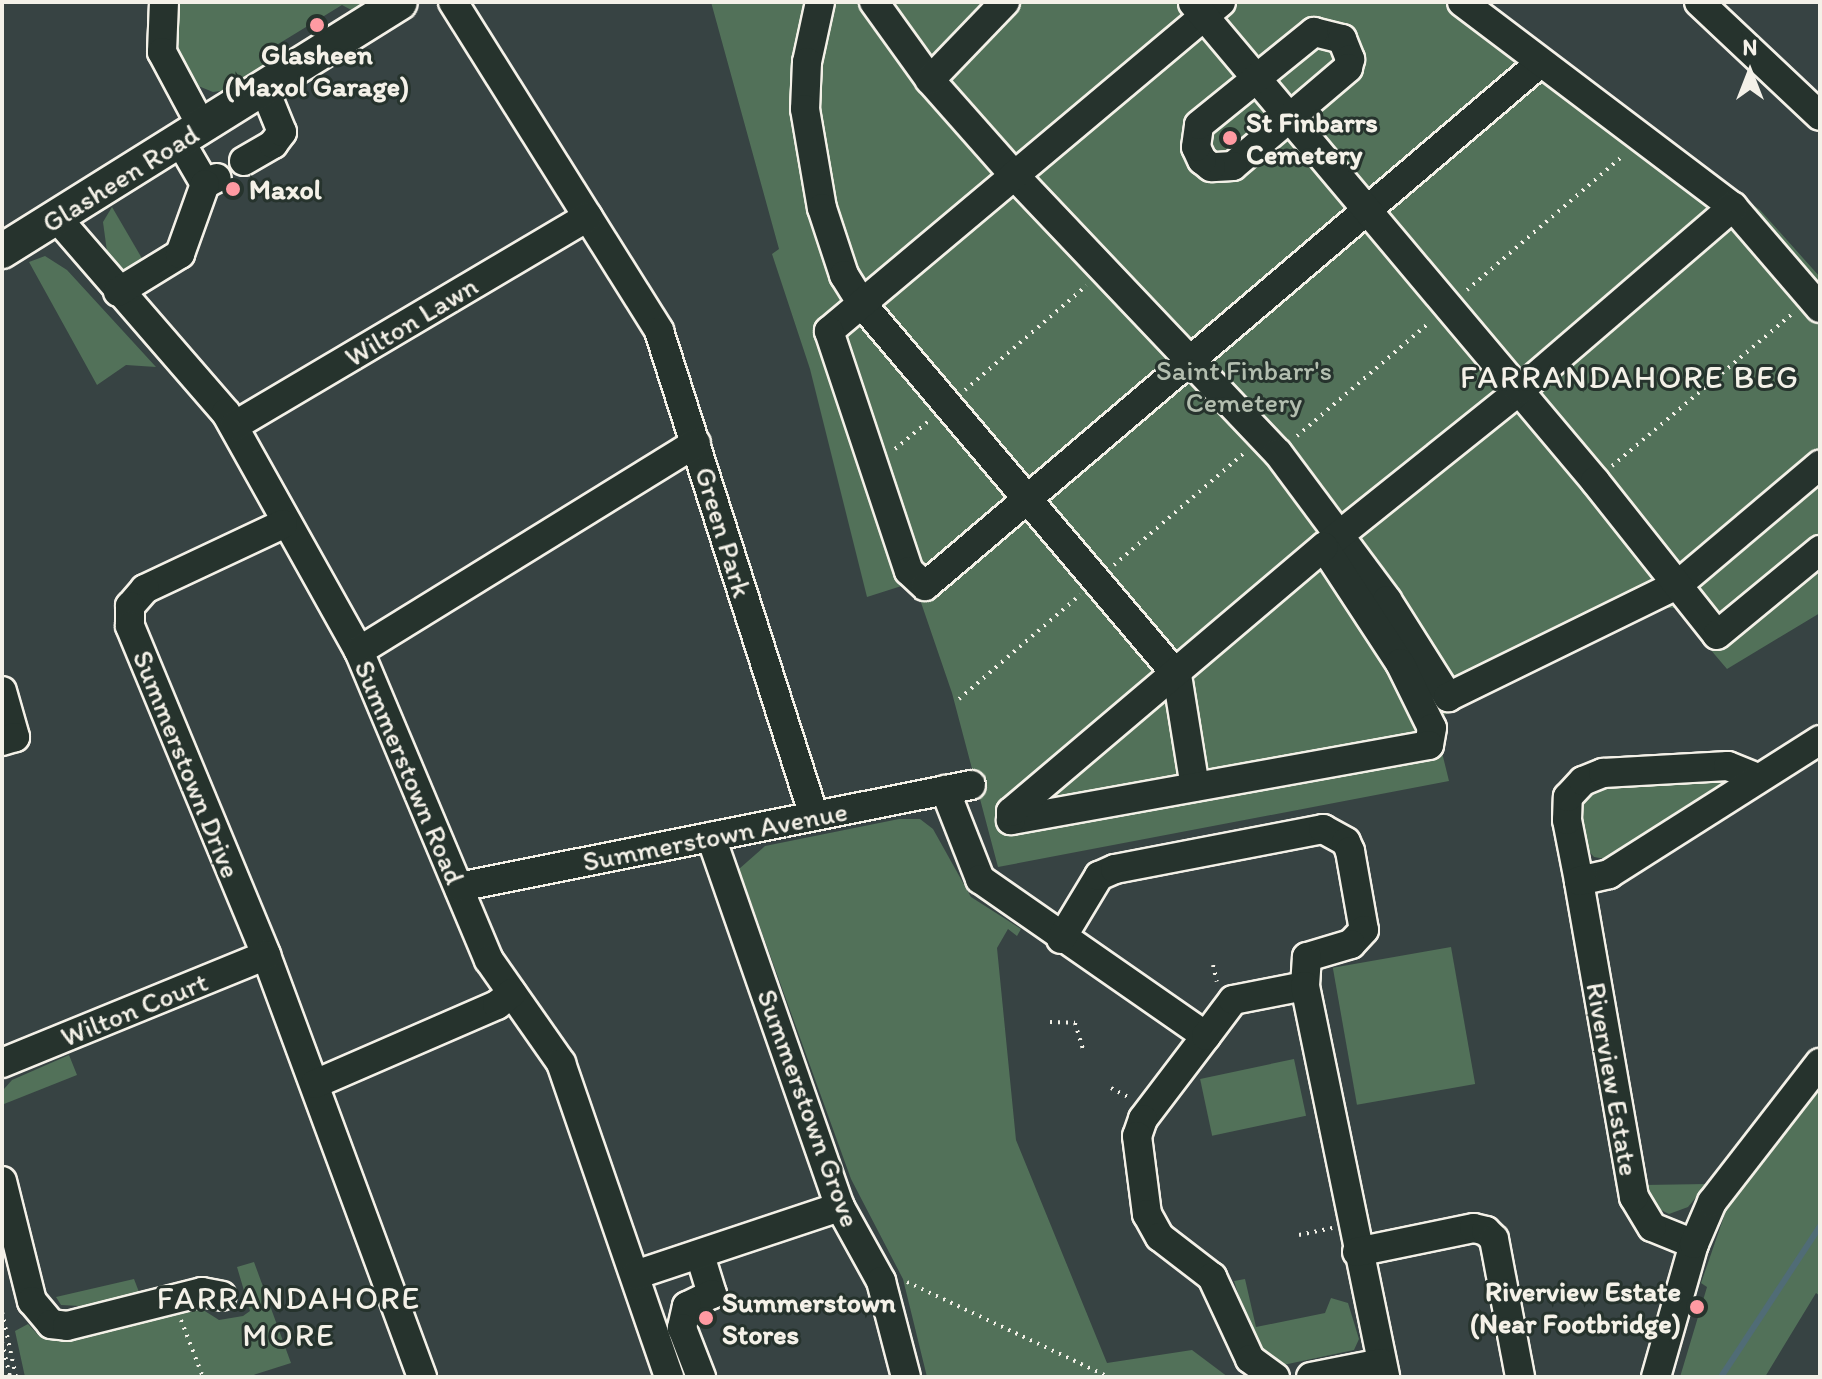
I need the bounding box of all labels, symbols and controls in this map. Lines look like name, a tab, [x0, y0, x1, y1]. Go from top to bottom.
marker: Glasheen (Maxol Garage)	[308, 16, 326, 34]
north arrow	[1710, 32, 1790, 112]
text: N	[1743, 34, 1757, 61]
place label: Glasheen (Maxol Garage)	[225, 37, 409, 103]
place label: St Finbarrs Cemetery	[1246, 105, 1379, 171]
street label: Glasheen Road	[35, 116, 205, 240]
marker: St Finbarrs Cemetery	[1221, 129, 1239, 147]
place label: Maxol	[249, 172, 322, 206]
marker: Maxol	[224, 180, 242, 198]
street label: Wilton Lawn	[339, 268, 483, 374]
park label: Saint Finbarr's Cemetery	[1156, 353, 1332, 419]
district label: FARRANDAHORE BEG	[1460, 358, 1800, 396]
street label: Green Park	[688, 463, 760, 601]
street label: Summerstown Drive	[126, 645, 248, 883]
street label: Summerstown Road	[348, 655, 472, 889]
street label: Summerstown Avenue	[580, 794, 850, 878]
street label: Wilton Court	[56, 964, 212, 1054]
street label: Riverview Estate	[1579, 979, 1647, 1179]
street label: Summerstown Grove	[750, 984, 868, 1232]
place label: Riverview Estate (Near Footbridge)	[1471, 1274, 1681, 1340]
district label: FARRANDAHORE MORE	[157, 1280, 421, 1355]
place label: Summerstown Stores	[722, 1285, 896, 1351]
marker: Riverview Estate (Near Footbridge)	[1688, 1298, 1706, 1316]
marker: Summerstown Stores	[697, 1309, 715, 1327]

